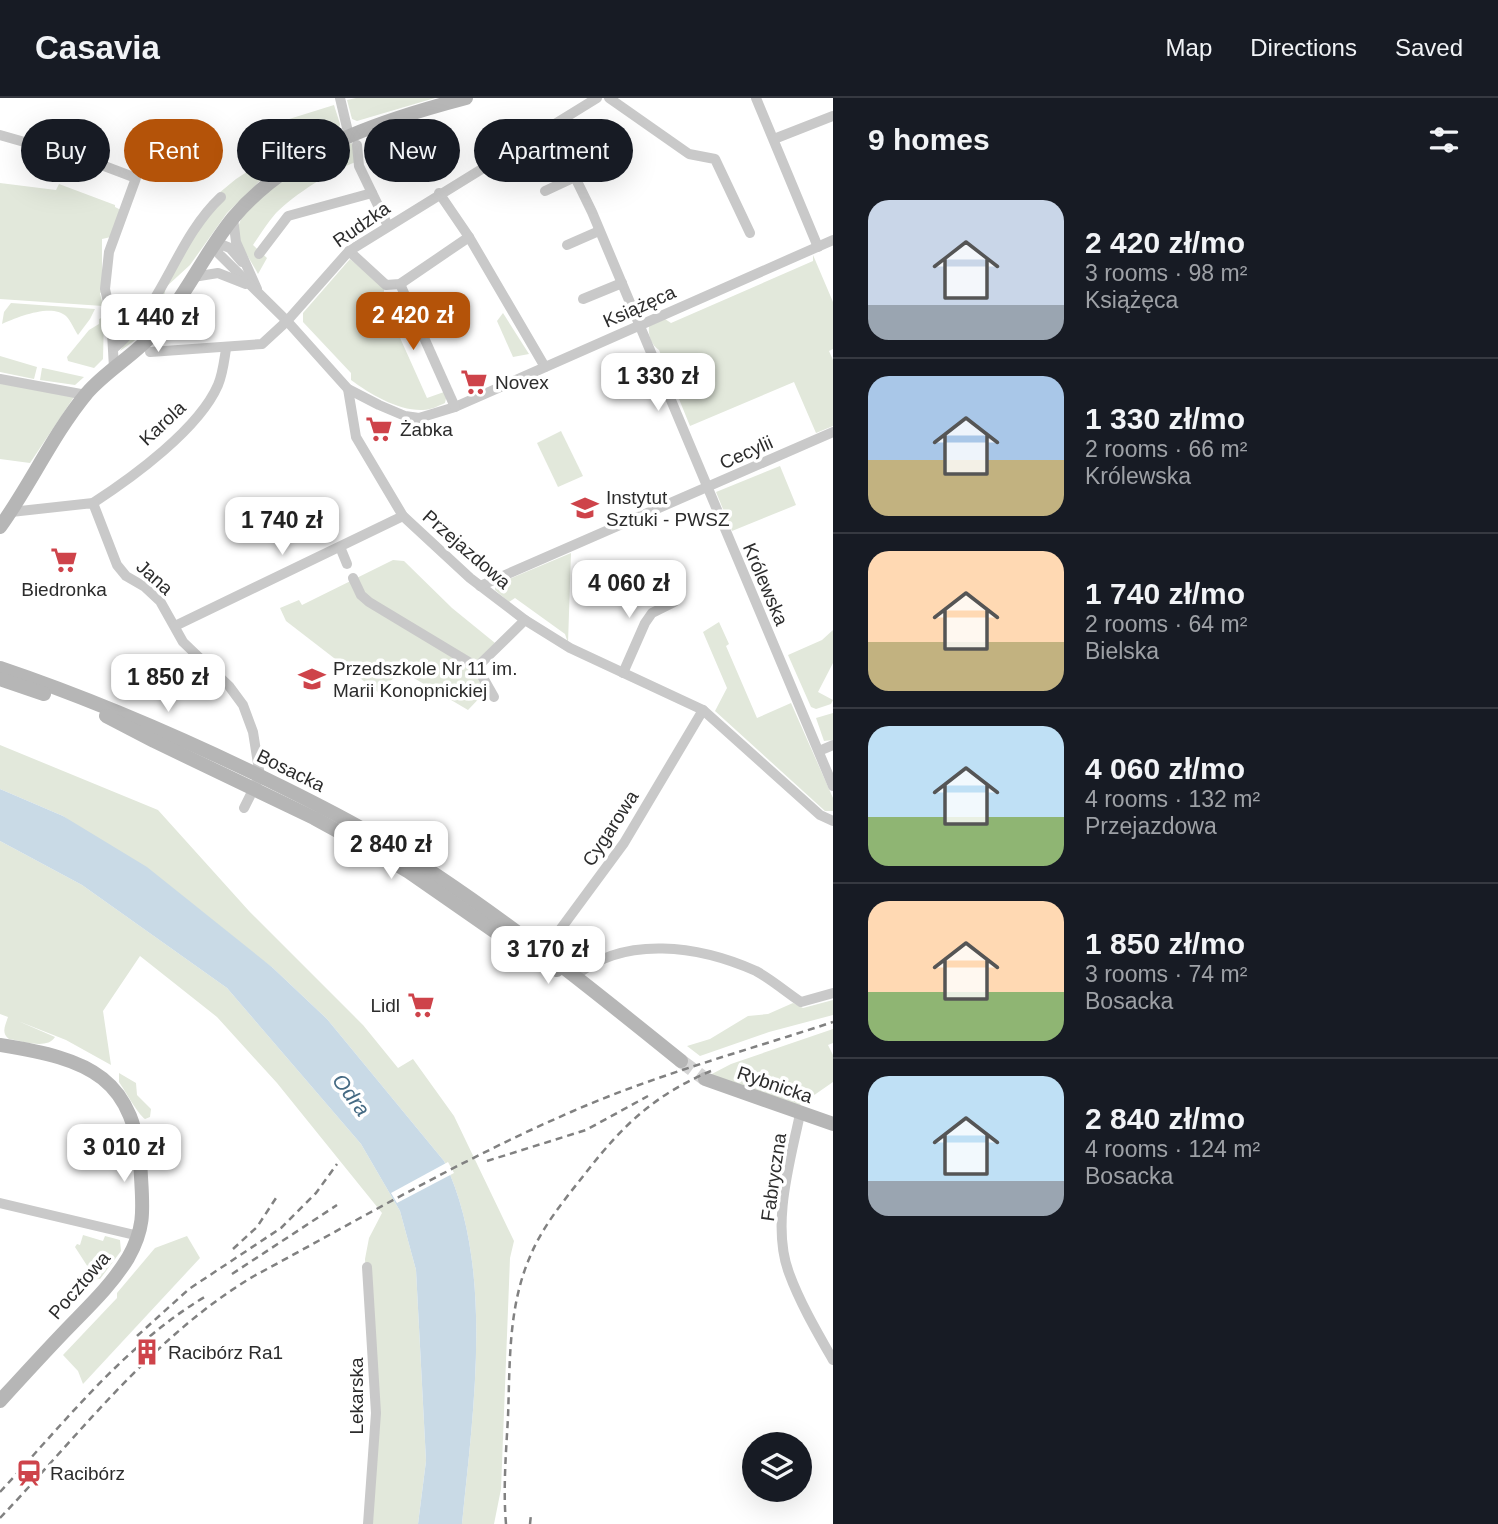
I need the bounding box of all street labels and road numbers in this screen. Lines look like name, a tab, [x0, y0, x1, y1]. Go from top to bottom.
street label: Rudzka	[329, 197, 394, 251]
street label: Książęca	[600, 281, 679, 332]
street label: Karola	[135, 397, 190, 450]
street label: Cecylii	[716, 431, 776, 473]
street label: Przejazdowa	[419, 506, 515, 593]
street label: Królewska	[739, 540, 792, 629]
street label: Jana	[132, 556, 177, 599]
street label: Bosacka	[253, 745, 329, 796]
street label: Cygarowa	[578, 786, 643, 870]
street label: Rybnicka	[734, 1062, 816, 1107]
street label: Fabryczna	[757, 1131, 790, 1222]
street label: Pocztowa	[44, 1247, 115, 1323]
street label: Lekarska	[346, 1357, 367, 1435]

